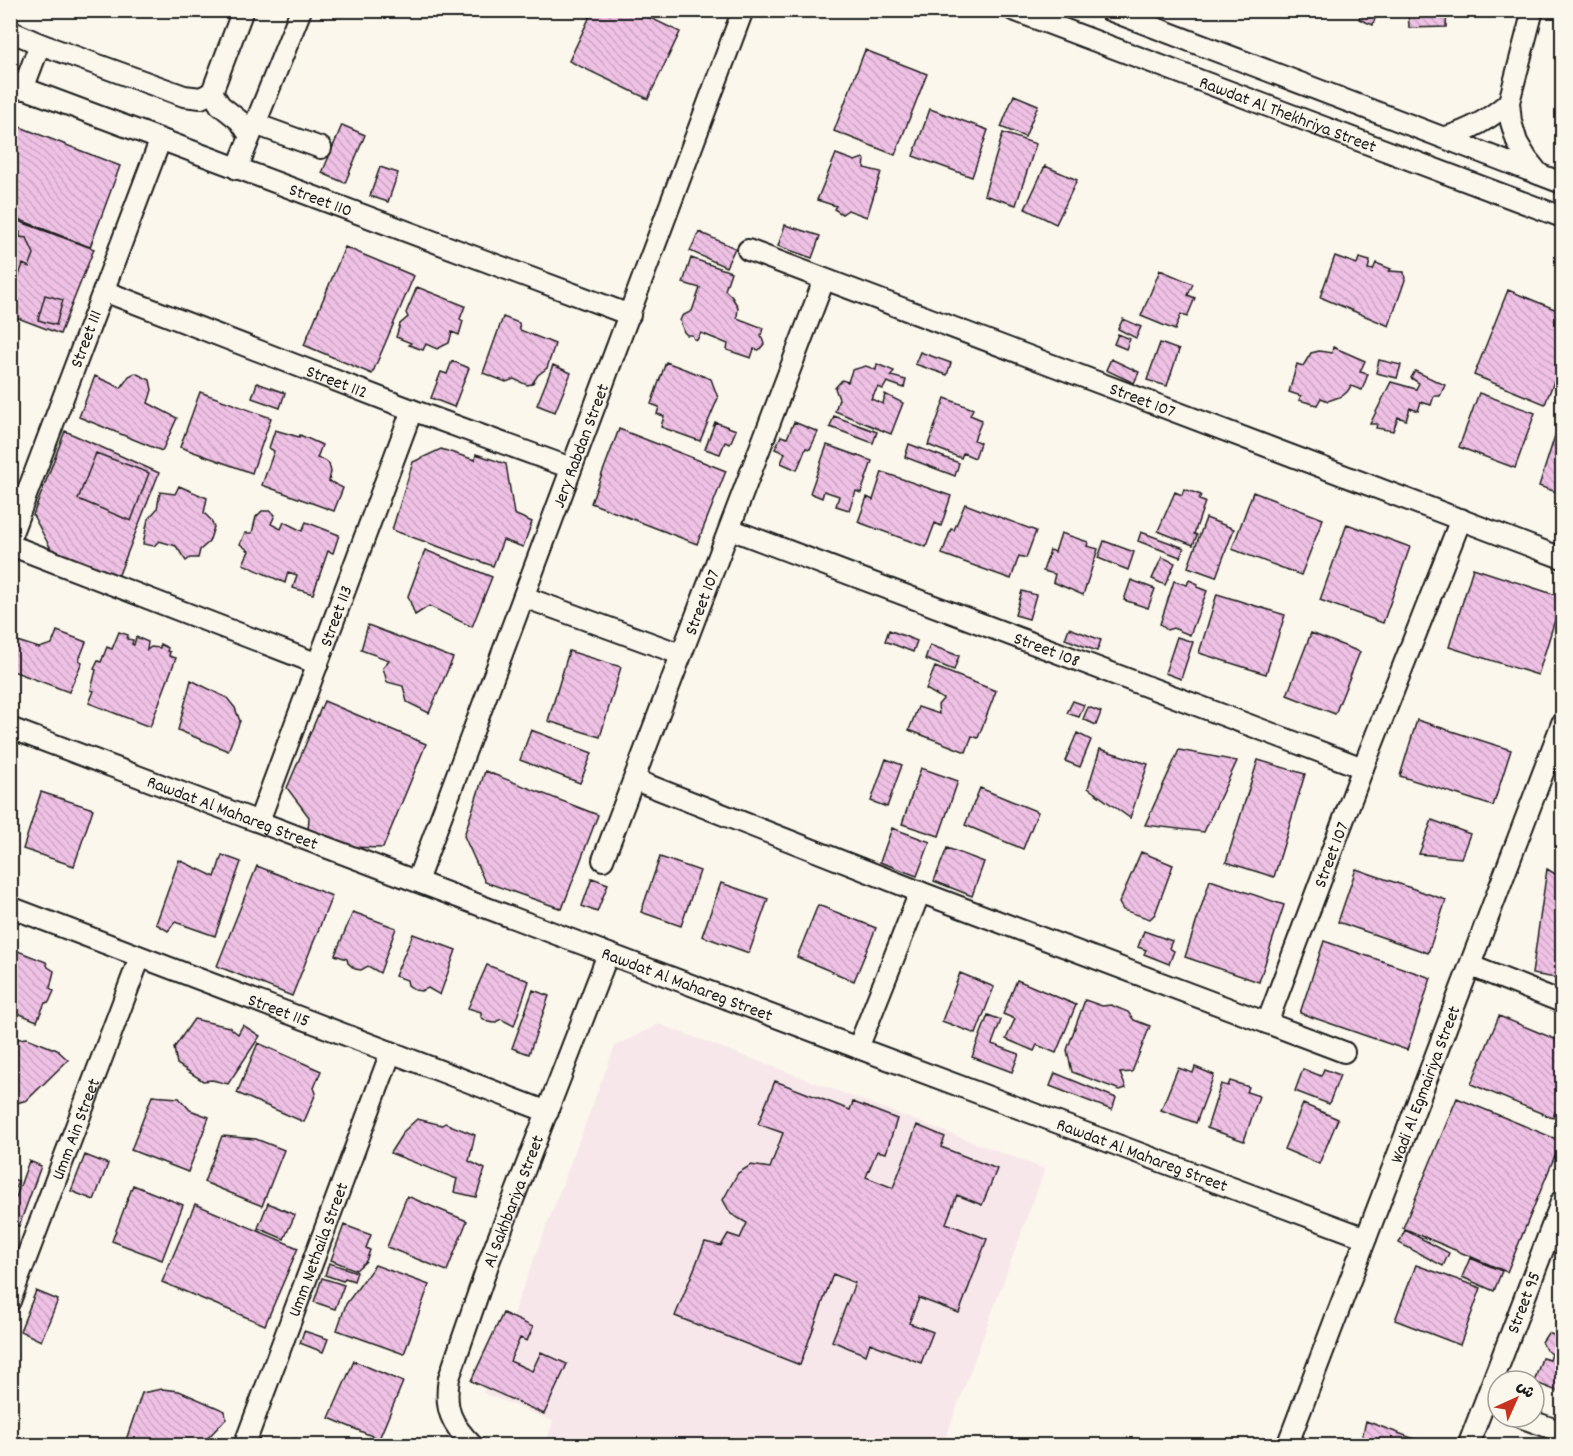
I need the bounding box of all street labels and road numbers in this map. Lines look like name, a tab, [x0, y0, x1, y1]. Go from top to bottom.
street label: Rawdat Al Thekhriya Street	[1195, 71, 1380, 161]
street label: Street 110	[285, 178, 355, 225]
street label: Street 111	[65, 307, 110, 372]
street label: Street 112	[302, 360, 371, 407]
street label: Street 107	[1105, 378, 1178, 426]
street label: Jery Rabdan Street	[548, 380, 617, 512]
street label: Street 107	[680, 566, 728, 639]
street label: Street 113	[315, 582, 361, 651]
street label: Street 108	[1010, 627, 1083, 675]
street label: Rawdat Al Mahareg Street	[143, 771, 321, 858]
street label: Street 107	[1309, 819, 1357, 892]
street label: Rawdat Al Mahareg Street	[597, 942, 776, 1030]
street label: Street 115	[244, 989, 313, 1035]
street label: Wadi Al Egmairiya Street	[1386, 1002, 1468, 1168]
street label: Umm Ain Street	[47, 1075, 108, 1184]
street label: Rawdat Al Mahareg Street	[1052, 1113, 1231, 1200]
street label: Al Sakhbariya Street	[478, 1132, 552, 1272]
street label: Umm Nethaila Street	[283, 1179, 356, 1321]
street label: Street 95	[1502, 1268, 1548, 1338]

